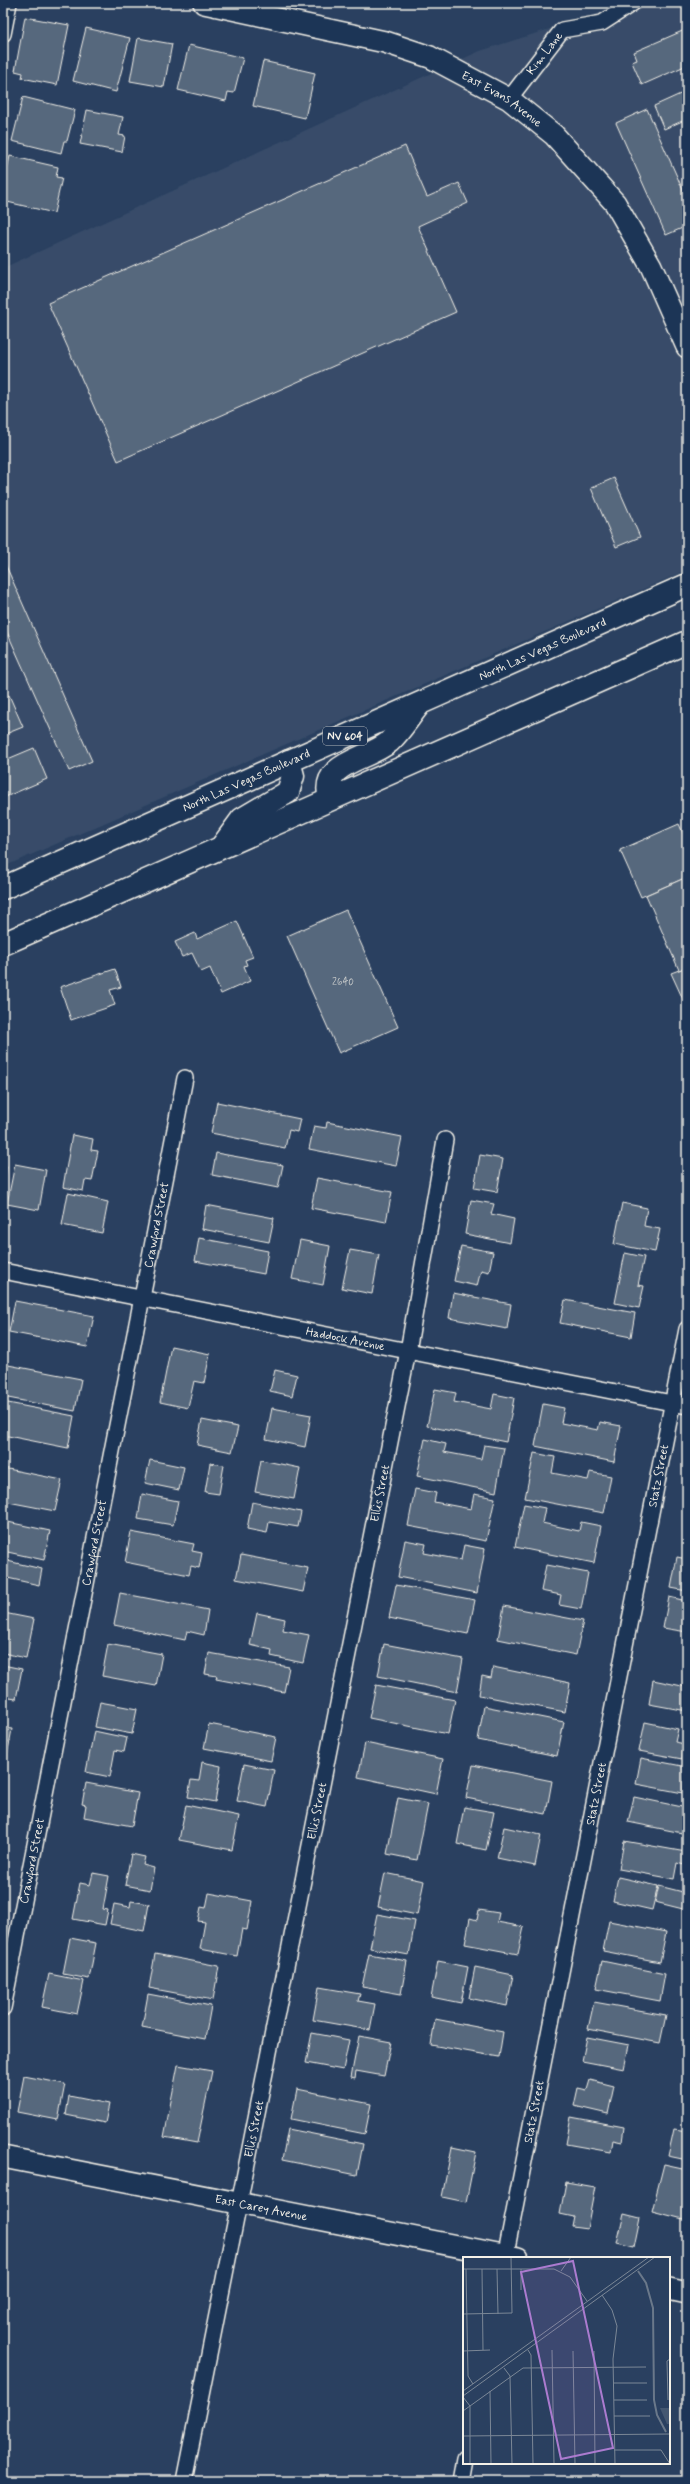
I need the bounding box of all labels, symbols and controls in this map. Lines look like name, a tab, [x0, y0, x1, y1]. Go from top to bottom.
street label: Kim Lane	[523, 28, 567, 79]
street label: East Evans Avenue	[458, 68, 545, 132]
street label: North Las Vegas Boulevard	[477, 615, 609, 685]
road number: NV 604	[323, 727, 367, 745]
street label: North Las Vegas Boulevard	[180, 746, 313, 816]
house number: 2640	[332, 976, 354, 989]
street label: Crawford Street	[141, 1180, 174, 1269]
street label: Haddock Avenue	[304, 1324, 387, 1355]
street label: Statz Street	[645, 1443, 673, 1509]
street label: Ellis Street	[367, 1463, 394, 1523]
street label: Crawford Street	[79, 1498, 111, 1587]
street label: Statz Street	[583, 1761, 611, 1827]
street label: Ellis Street	[304, 1781, 331, 1841]
street label: Crawford Street	[17, 1816, 49, 1905]
street label: Statz Street	[521, 2079, 549, 2145]
street label: Ellis Street	[241, 2099, 268, 2159]
street label: East Carey Avenue	[213, 2192, 309, 2226]
inset map	[463, 2257, 670, 2464]

